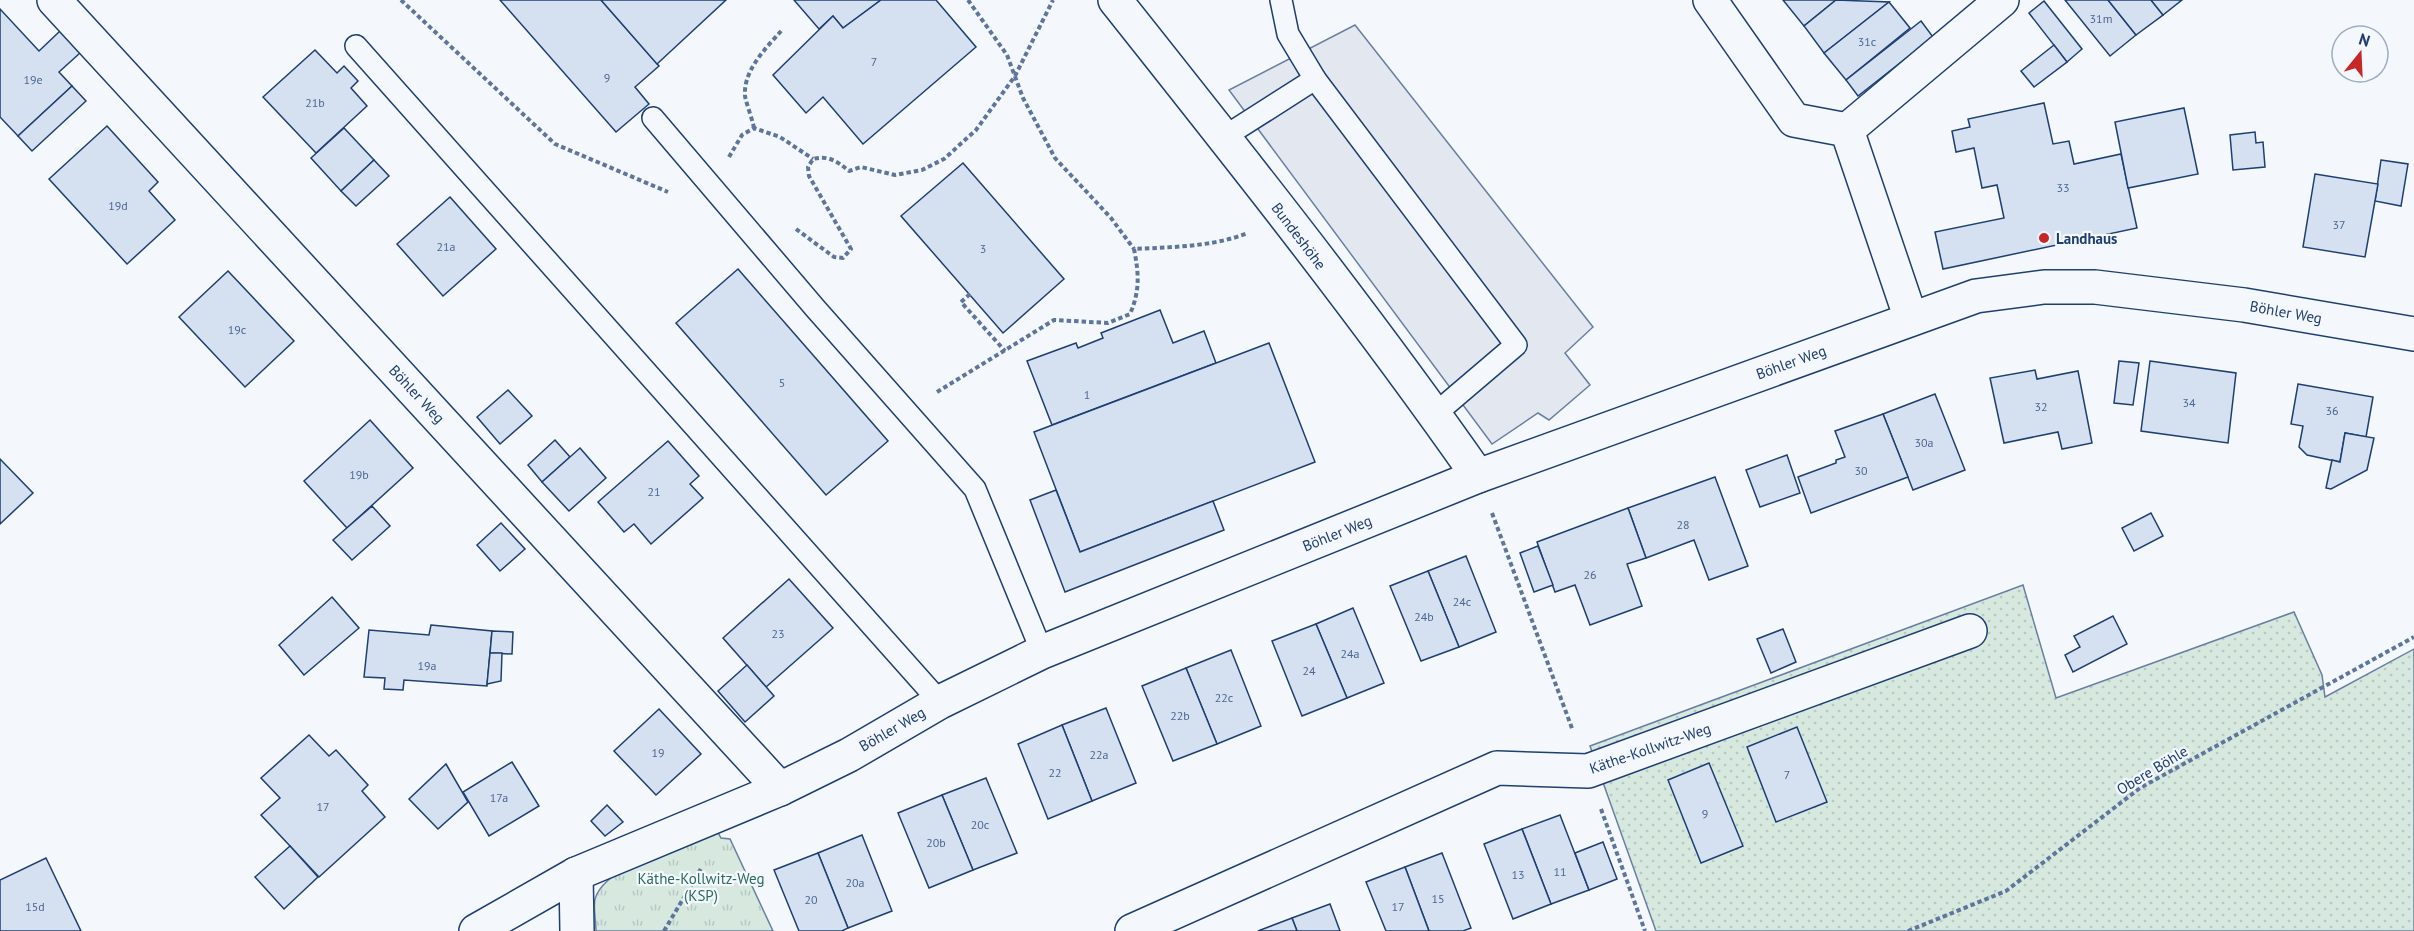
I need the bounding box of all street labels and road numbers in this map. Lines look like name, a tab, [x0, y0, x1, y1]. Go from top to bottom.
street label: Bundeshöhe	[1268, 199, 1330, 273]
street label: Böhler Weg	[2248, 296, 2324, 328]
street label: Böhler Weg	[1753, 341, 1829, 383]
street label: Böhler Weg	[385, 361, 449, 427]
street label: Böhler Weg	[1300, 510, 1374, 556]
street label: Böhler Weg	[856, 702, 928, 756]
street label: Käthe-Kollwitz-Weg	[1587, 718, 1713, 778]
street label: Obere Böhle	[2113, 741, 2191, 799]

